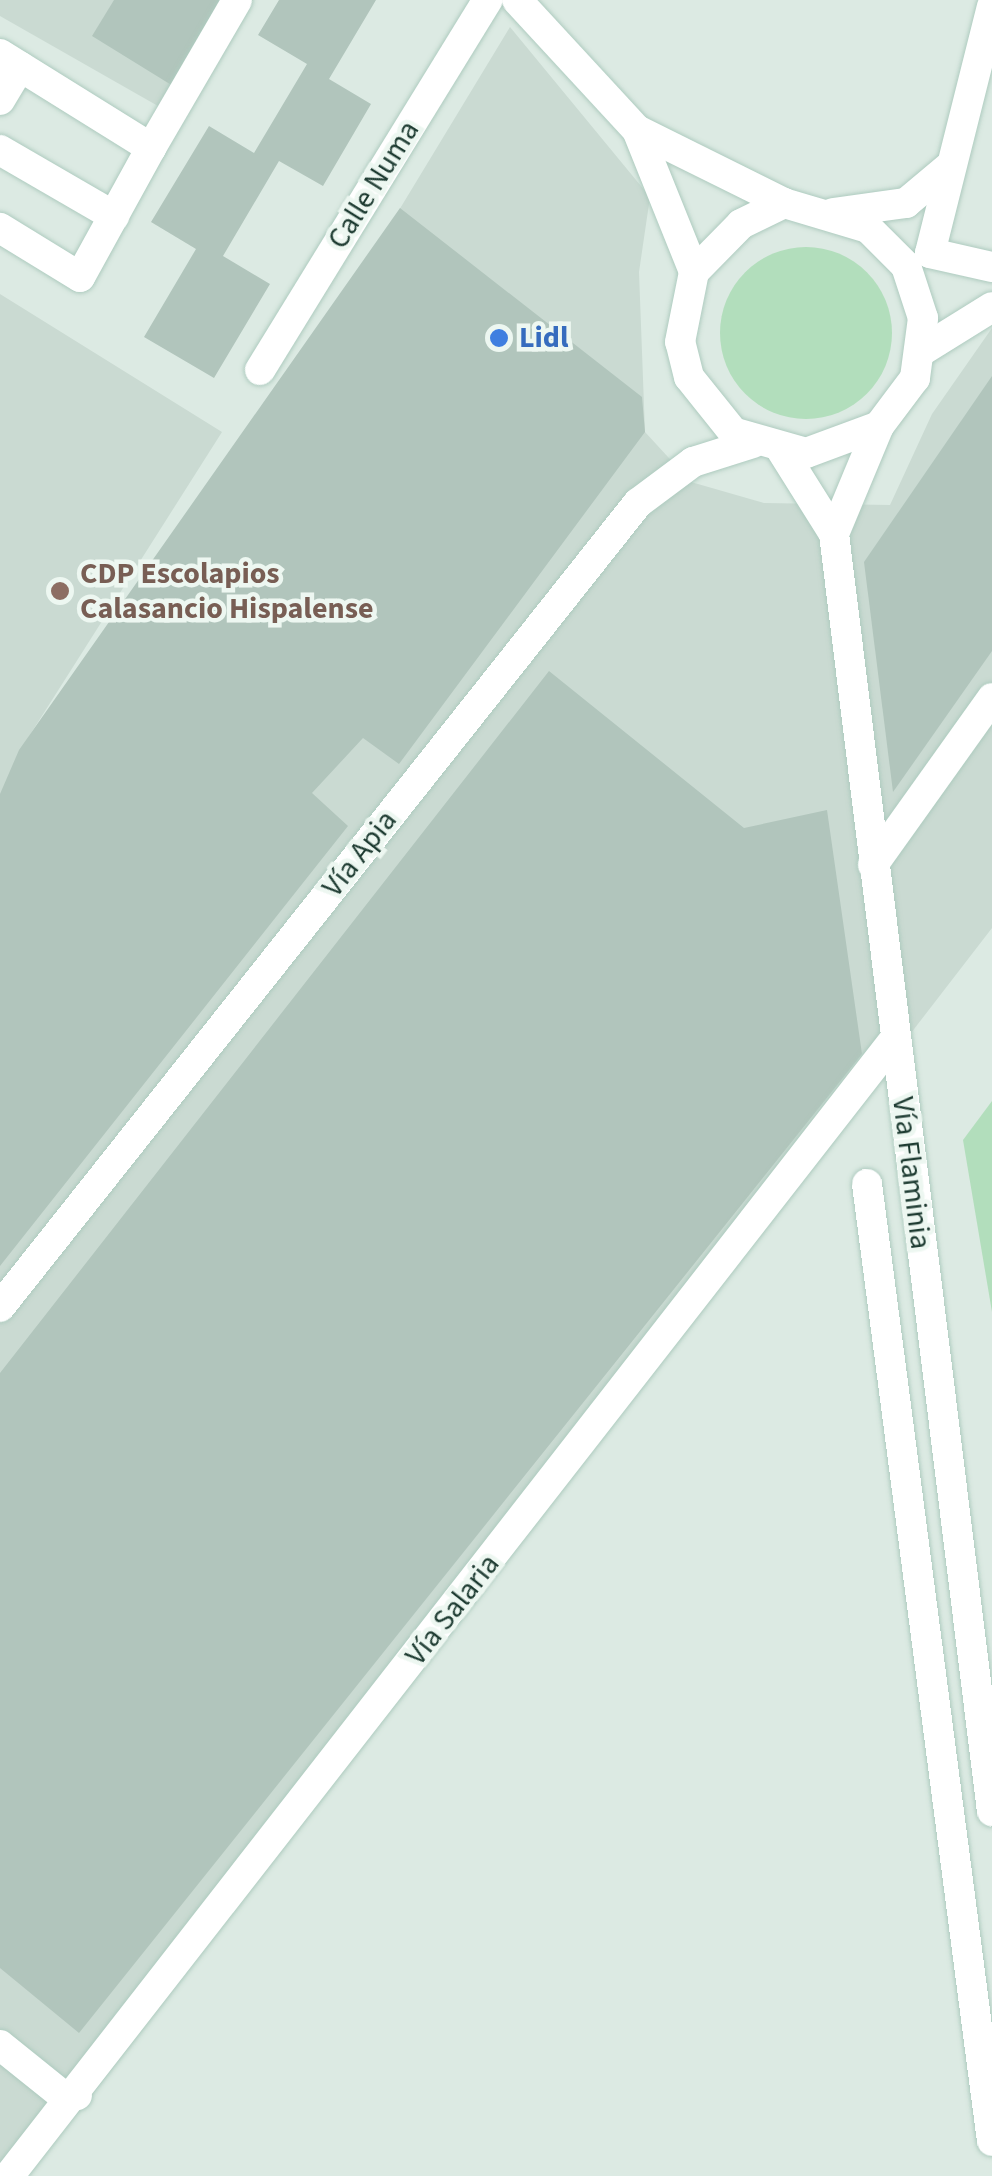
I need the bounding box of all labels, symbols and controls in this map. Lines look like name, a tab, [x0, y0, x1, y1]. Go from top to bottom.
street label: Calle Numa	[321, 114, 427, 256]
place label: Lidl	[519, 320, 569, 356]
marker: Lidl	[488, 327, 510, 349]
place label: CDP Escolapios Calasancio Hispalense	[80, 556, 373, 626]
marker: CDP Escolapios Calasancio Hispalense	[49, 580, 71, 602]
street label: Vía Apia	[315, 804, 405, 904]
street label: Vía Flaminia	[884, 1095, 938, 1251]
street label: Vía Salaria	[398, 1547, 508, 1673]

